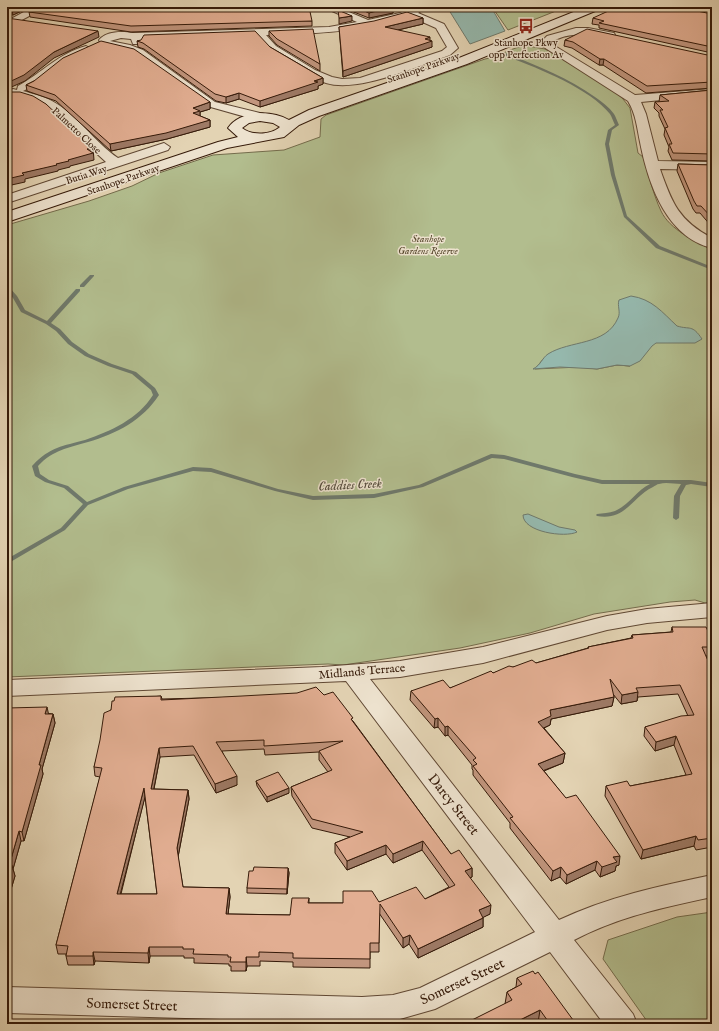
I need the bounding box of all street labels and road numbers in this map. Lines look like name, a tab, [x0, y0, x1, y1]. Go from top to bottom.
street label: Stanhope Parkway	[386, 50, 461, 87]
street label: Palmetto Close	[49, 105, 104, 158]
street label: Stanhope Parkway	[86, 162, 161, 199]
street label: Butia Way	[64, 163, 109, 188]
street label: Midlands Terrace	[318, 660, 406, 683]
street label: Darcy Street	[424, 770, 483, 839]
street label: Somerset Street	[417, 954, 508, 1009]
street label: Somerset Street	[86, 994, 178, 1016]

